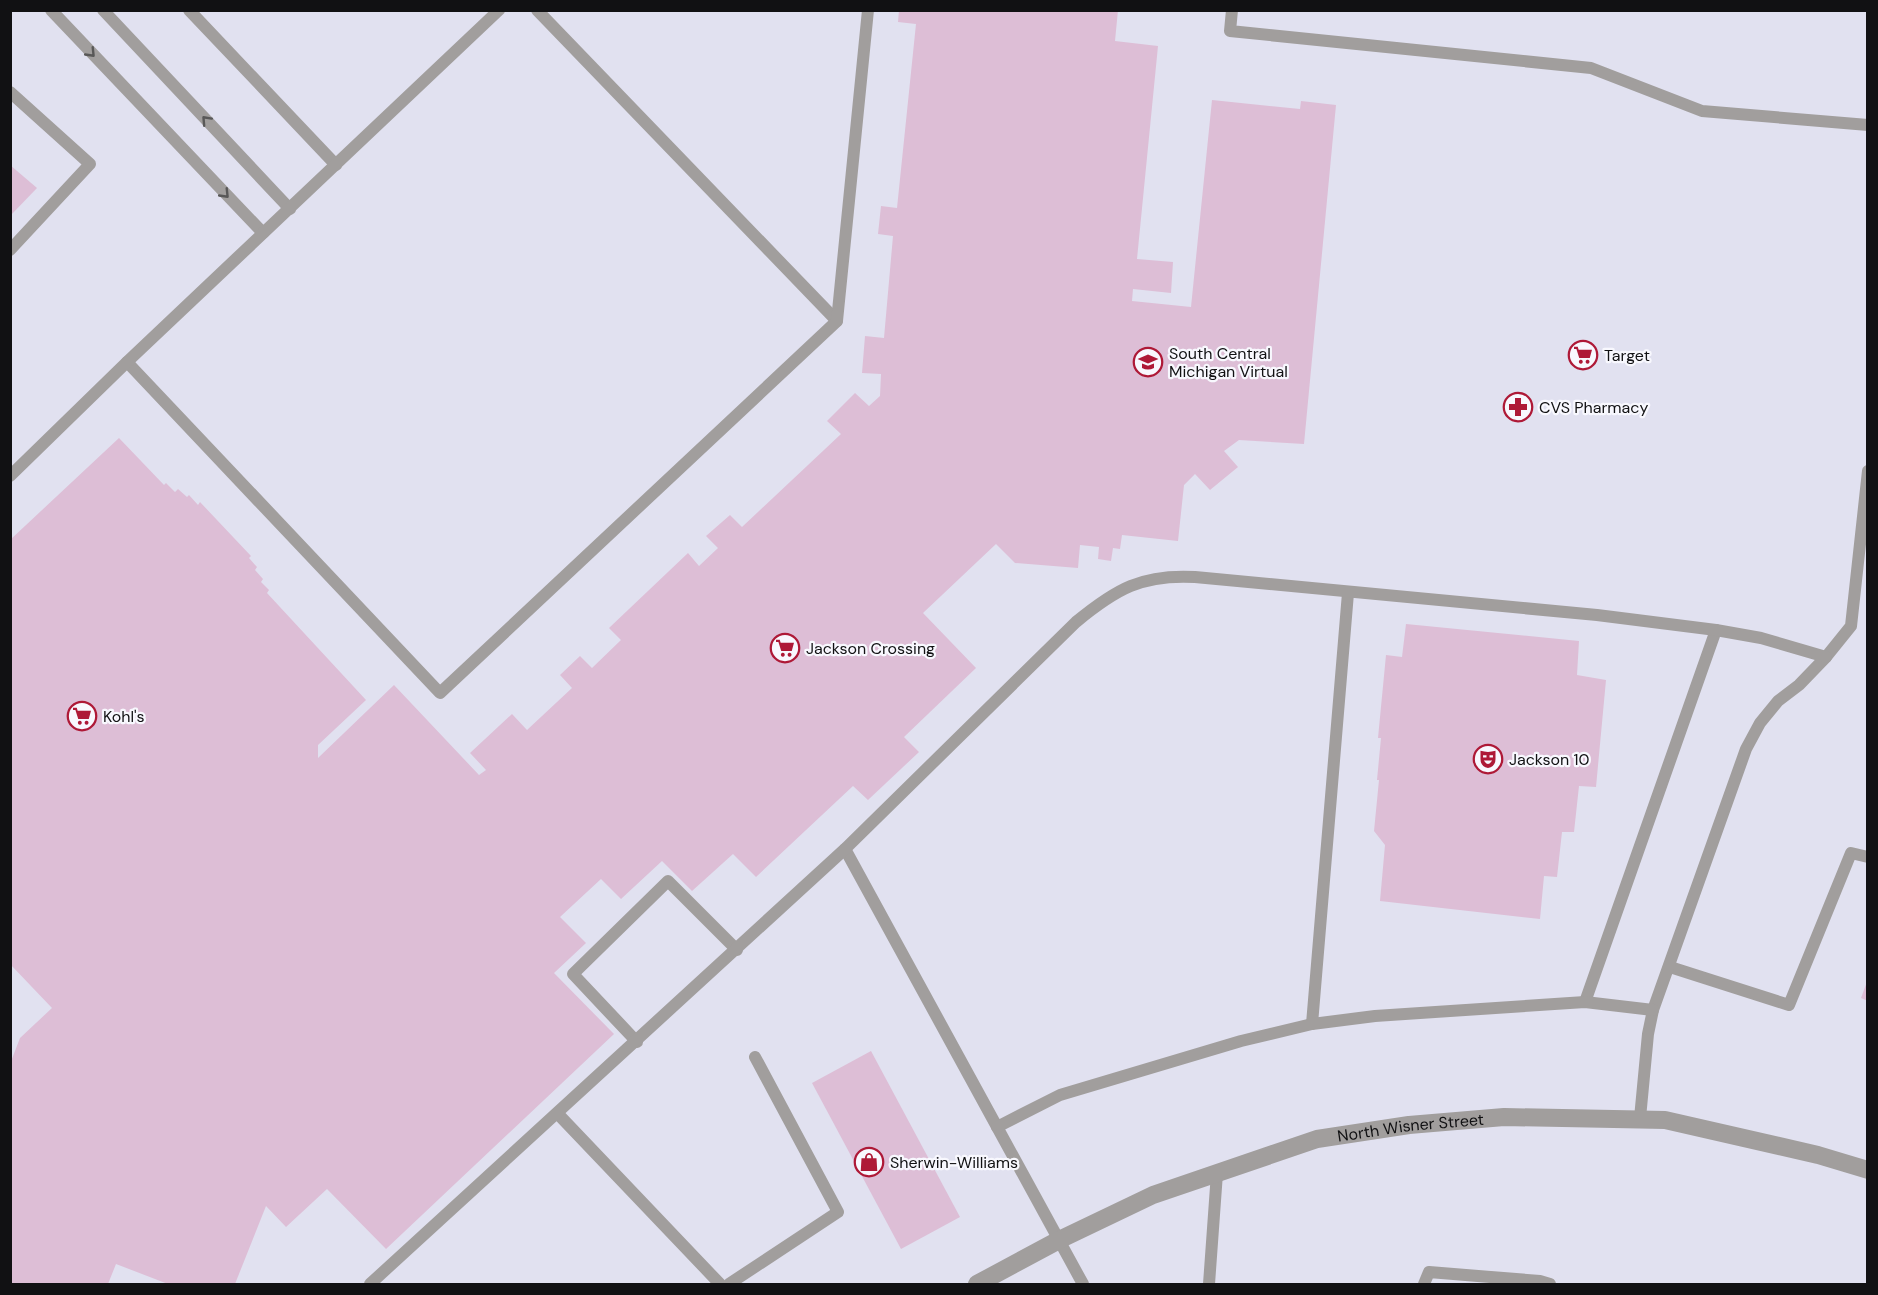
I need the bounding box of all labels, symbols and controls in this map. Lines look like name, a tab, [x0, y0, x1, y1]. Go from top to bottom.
one-way arrow	[84, 46, 95, 56]
one-way arrow	[203, 117, 214, 128]
one-way arrow	[218, 187, 229, 198]
supermarket icon: Target	[1567, 339, 1599, 371]
place label: South Central Michigan Virtual	[1169, 343, 1288, 382]
place label: Target	[1604, 345, 1650, 366]
school or university icon: South Central Michigan Virtual	[1132, 346, 1164, 378]
pharmacy icon: CVS Pharmacy	[1502, 391, 1534, 423]
place label: CVS Pharmacy	[1539, 397, 1648, 418]
supermarket icon: Jackson Crossing	[769, 632, 801, 664]
place label: Jackson Crossing	[806, 638, 935, 659]
supermarket icon: Kohl's	[66, 700, 98, 732]
place label: Kohl's	[103, 706, 145, 727]
theatre icon: Jackson 10	[1472, 743, 1504, 775]
place label: Jackson 10	[1509, 749, 1589, 770]
street label: North Wisner Street	[1336, 1109, 1485, 1147]
shop icon: Sherwin-Williams	[853, 1146, 885, 1178]
place label: Sherwin-Williams	[890, 1152, 1018, 1173]

